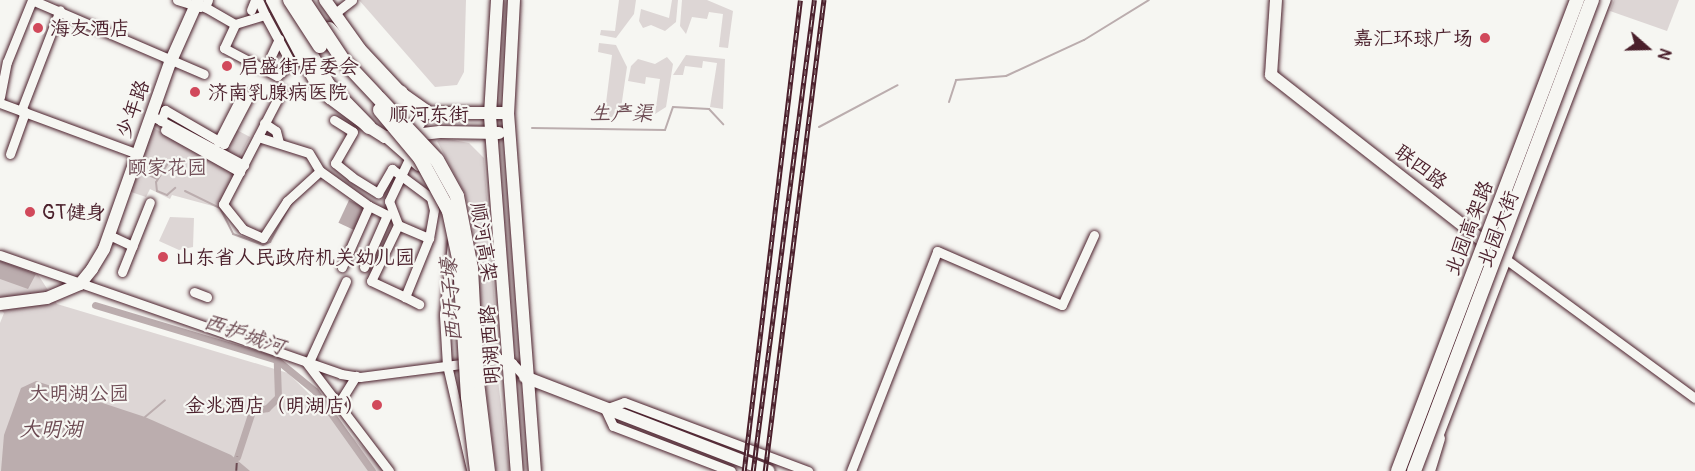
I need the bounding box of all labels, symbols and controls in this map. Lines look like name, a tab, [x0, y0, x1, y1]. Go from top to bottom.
place label: 海友酒店	[50, 16, 130, 40]
north arrow	[1617, 18, 1677, 78]
marker: 海友酒店	[31, 21, 45, 35]
place label: 嘉汇环球广场	[1353, 26, 1473, 50]
marker: 嘉汇环球广场	[1478, 31, 1492, 45]
text: N	[1653, 46, 1675, 63]
place label: 启盛街居委会	[239, 54, 359, 78]
marker: 启盛街居委会	[220, 59, 234, 73]
street label: 少年路	[111, 77, 155, 141]
place label: 济南乳腺病医院	[208, 80, 348, 104]
marker: 济南乳腺病医院	[186, 83, 204, 101]
water label: 生产渠	[589, 101, 653, 127]
street label: 顺河东街	[389, 102, 469, 126]
street label: 联四路	[1390, 139, 1452, 195]
park label: 颐家花园	[127, 155, 207, 179]
street label: 北园高架路	[1440, 177, 1498, 279]
street label: 北园大街	[1472, 187, 1524, 271]
place label: GT健身	[42, 200, 106, 224]
street label: 顺河高架	[466, 201, 502, 283]
marker: GT健身	[23, 205, 37, 219]
place label: 山东省人民政府机关幼儿园	[175, 245, 415, 269]
marker: 山东省人民政府机关幼儿园	[156, 250, 170, 264]
water label: 西圩子壕	[437, 257, 467, 343]
street label: 明湖西路	[475, 304, 505, 386]
water label: 西护城河	[200, 309, 288, 361]
park label: 大明湖公园	[29, 381, 129, 405]
place label: 金兆酒店（明湖店）	[185, 393, 365, 417]
marker: 金兆酒店（明湖店）	[370, 398, 384, 412]
water label: 大明湖	[20, 417, 82, 443]

